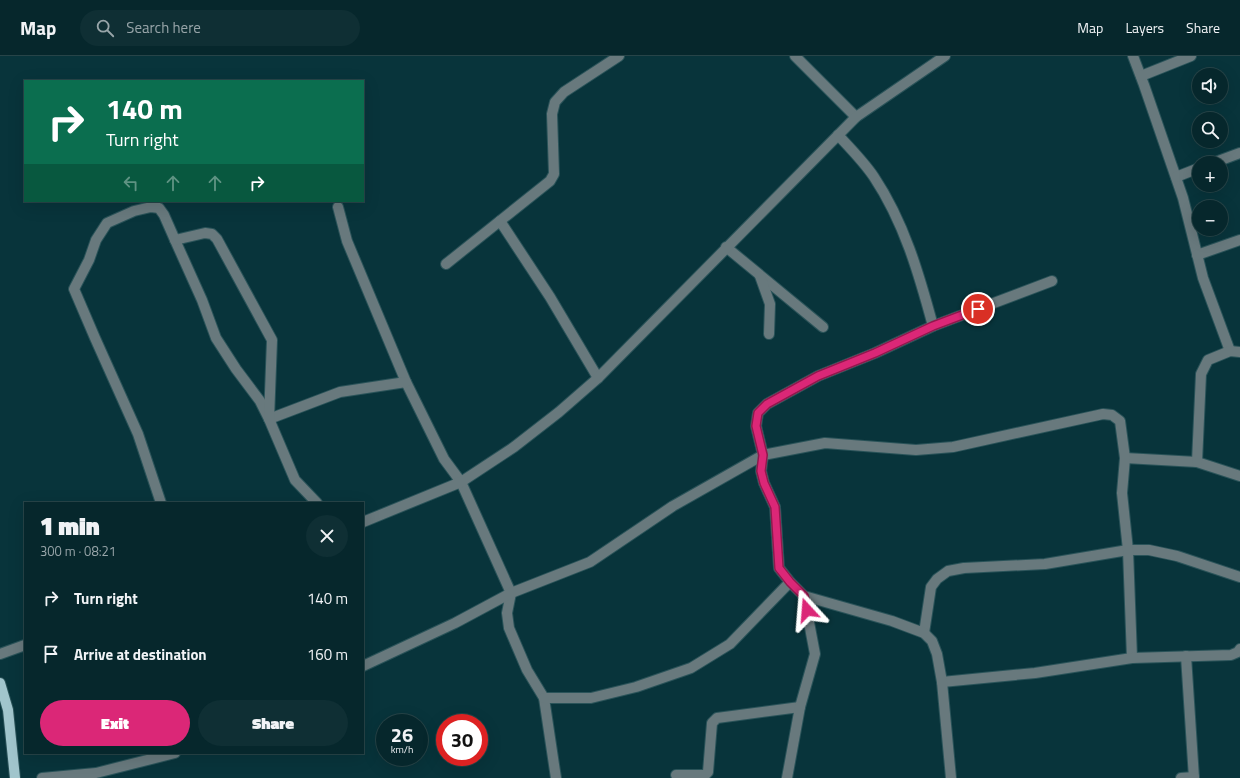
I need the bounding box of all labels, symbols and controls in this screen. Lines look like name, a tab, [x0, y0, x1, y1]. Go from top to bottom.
search box	[80, 10, 360, 46]
text: Map	[20, 13, 56, 42]
text: Search here	[126, 16, 201, 39]
icon: search	[94, 17, 116, 39]
text: Map	[1077, 17, 1103, 38]
text: Layers	[1125, 17, 1164, 38]
text: Share	[1186, 17, 1220, 38]
map controls	[1192, 68, 1228, 236]
button: sound	[1192, 68, 1228, 104]
text: 140 m	[106, 87, 183, 130]
icon: right	[40, 96, 92, 148]
button: search	[1192, 112, 1228, 148]
text: Turn right	[106, 126, 179, 153]
button: +	[1192, 156, 1228, 192]
icon: left	[120, 172, 142, 194]
icon: ahead	[162, 172, 184, 194]
icon: ahead	[204, 172, 226, 194]
icon: right	[246, 172, 268, 194]
button: −	[1192, 200, 1228, 236]
pin	[961, 292, 995, 326]
icon: arrive	[967, 298, 989, 320]
text: 1 min	[40, 508, 100, 544]
button: close	[306, 515, 348, 557]
text: 300 m · 08:21	[40, 541, 116, 561]
icon: right	[40, 587, 62, 609]
text: Turn right	[74, 587, 138, 610]
text: 140 m	[307, 587, 348, 610]
position arrow	[786, 589, 828, 631]
icon: arrive	[40, 643, 62, 665]
text: Arrive at destination	[74, 643, 207, 666]
text: 160 m	[307, 643, 348, 666]
button: Exit	[40, 700, 190, 746]
button: Share	[198, 700, 348, 746]
speed limit sign: 30	[436, 714, 488, 766]
text: 26	[391, 719, 413, 750]
text: km/h	[391, 742, 413, 757]

